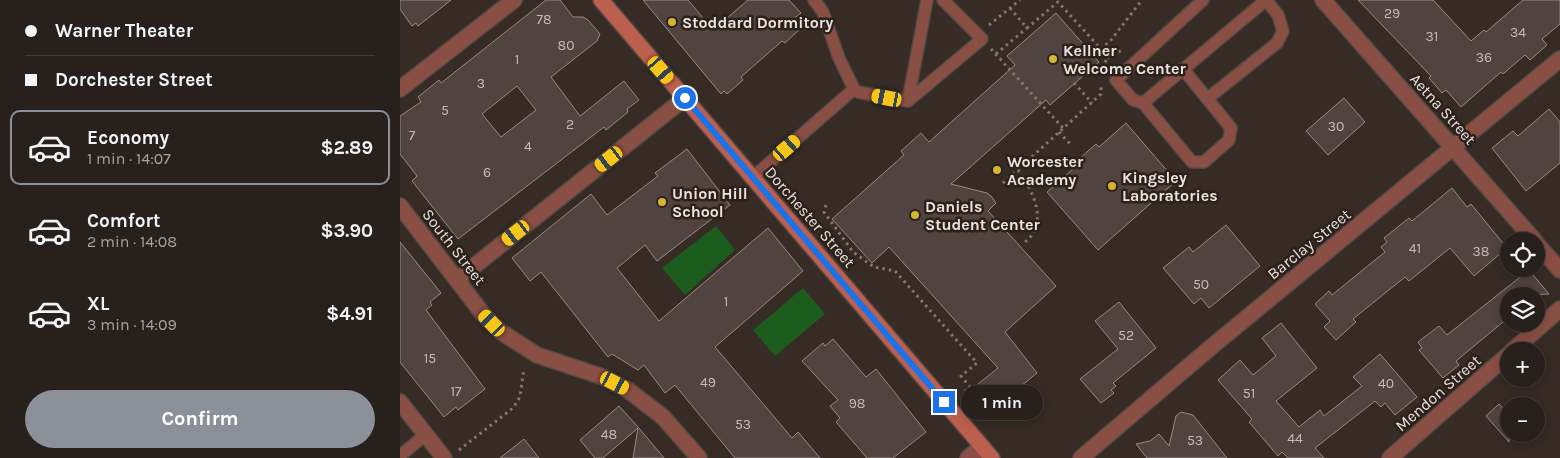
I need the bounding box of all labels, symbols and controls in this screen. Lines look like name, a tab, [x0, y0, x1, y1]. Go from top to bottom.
house number: 29	[1384, 5, 1400, 22]
house number: 78	[536, 11, 552, 28]
place label: Stoddard Dormitory	[682, 13, 833, 32]
marker: Stoddard Dormitory	[666, 16, 678, 28]
text: Warner Theater	[55, 20, 193, 42]
house number: 34	[1510, 24, 1526, 41]
house number: 31	[1426, 28, 1438, 45]
house number: 80	[558, 37, 574, 54]
place label: Kellner Welcome Center	[1063, 41, 1186, 78]
house number: 36	[1476, 49, 1492, 66]
house number: 1	[515, 51, 519, 68]
marker: Kellner Welcome Center	[1047, 53, 1059, 65]
car	[645, 54, 676, 86]
text: Dorchester Street	[55, 69, 213, 91]
street label: Aetna Street	[1406, 69, 1480, 149]
house number: 3	[477, 75, 485, 92]
route start	[674, 87, 696, 109]
car	[870, 88, 903, 108]
house number: 5	[441, 102, 449, 119]
house number: 2	[566, 116, 574, 133]
house number: 30	[1328, 118, 1344, 135]
icon: car	[27, 125, 72, 170]
text: Economy	[87, 127, 169, 149]
house number: 7	[409, 127, 416, 144]
car	[770, 132, 803, 164]
text: $2.89	[320, 137, 373, 159]
house number: 4	[524, 138, 532, 155]
car	[592, 144, 625, 174]
text: 1 min · 14:07	[87, 149, 171, 168]
place label: Worcester Academy	[1007, 152, 1084, 189]
street label: Dorchester Street	[761, 163, 859, 271]
house number: 6	[483, 164, 491, 181]
marker: Worcester Academy	[991, 164, 1003, 176]
place label: Kingsley Laboratories	[1122, 168, 1218, 205]
marker: Kingsley Laboratories	[1106, 180, 1118, 192]
place label: Union Hill School	[672, 184, 748, 221]
marker: Union Hill School	[656, 196, 668, 208]
place label: Daniels Student Center	[925, 197, 1041, 234]
street label: South Street	[418, 205, 490, 289]
street label: Barclay Street	[1264, 205, 1354, 283]
icon: car	[27, 208, 72, 253]
marker: Daniels Student Center	[909, 209, 921, 221]
text: Comfort	[87, 210, 161, 232]
car	[499, 218, 532, 248]
text: $3.90	[320, 220, 373, 242]
text: 2 min · 14:08	[87, 232, 177, 251]
map controls	[1500, 232, 1545, 442]
button: locate	[1500, 232, 1545, 277]
house number: 41	[1409, 240, 1421, 257]
house number: 38	[1473, 243, 1489, 260]
house number: 50	[1193, 276, 1209, 293]
button: layers	[1500, 287, 1545, 332]
icon: car	[27, 291, 72, 336]
text: XL	[87, 293, 109, 315]
house number: 1	[724, 293, 728, 310]
text: $4.91	[326, 303, 373, 325]
car	[476, 307, 507, 339]
text: 3 min · 14:09	[87, 315, 177, 334]
house number: 52	[1118, 327, 1134, 344]
button: +	[1500, 342, 1545, 387]
house number: 15	[424, 350, 436, 367]
street label: Mendon Street	[1391, 351, 1485, 435]
car	[598, 370, 631, 396]
house number: 49	[700, 374, 716, 391]
house number: 40	[1378, 375, 1394, 392]
house number: 17	[450, 383, 462, 400]
callout: 1 min	[962, 384, 1044, 420]
house number: 51	[1243, 385, 1255, 402]
button: Confirm	[25, 390, 375, 448]
route end	[933, 391, 955, 413]
text: 1 min	[982, 393, 1022, 412]
house number: 98	[849, 395, 865, 412]
button: −	[1500, 397, 1545, 442]
house number: 53	[735, 416, 751, 433]
house number: 48	[601, 426, 617, 443]
house number: 44	[1287, 430, 1303, 447]
house number: 53	[1187, 432, 1203, 449]

